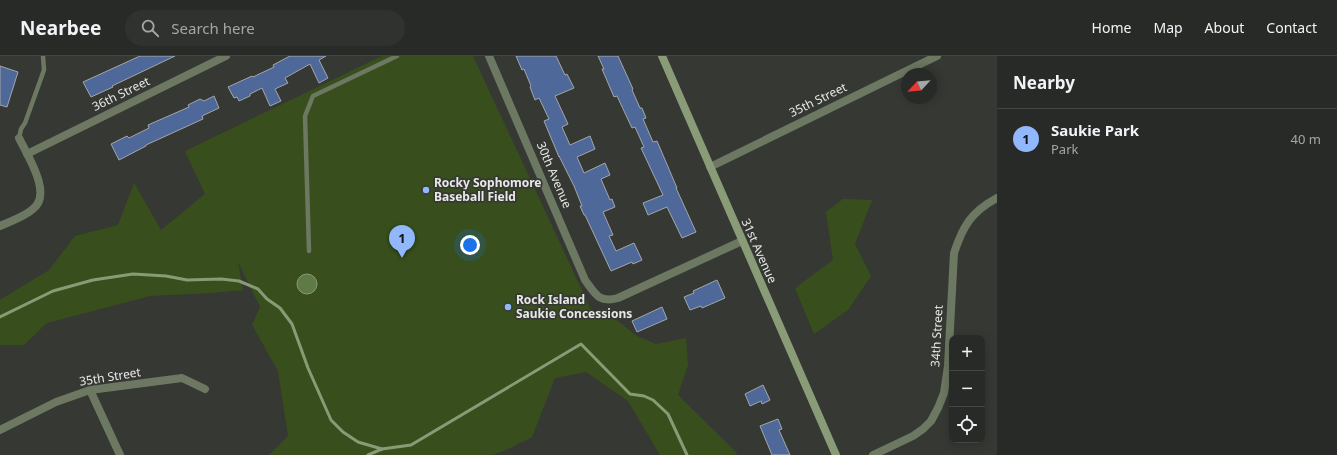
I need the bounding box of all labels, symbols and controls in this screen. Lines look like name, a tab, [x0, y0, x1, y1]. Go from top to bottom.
search box	[125, 10, 405, 46]
text: Nearbee	[20, 15, 101, 41]
icon: search	[139, 17, 161, 39]
text: Search here	[171, 18, 255, 38]
text: Home	[1092, 18, 1131, 37]
text: Map	[1153, 18, 1183, 37]
text: About	[1205, 18, 1244, 37]
text: Contact	[1266, 18, 1317, 37]
north arrow	[901, 68, 937, 104]
text: Nearby	[1013, 71, 1075, 94]
street label: 36th Street	[89, 72, 153, 115]
street label: 35th Street	[786, 78, 850, 121]
text: Saukie Park	[1051, 120, 1139, 140]
text: 1	[1022, 130, 1030, 148]
text: 40 m	[1291, 130, 1321, 148]
street label: 30th Avenue	[533, 139, 576, 211]
text: Park	[1051, 140, 1078, 158]
place label: Rocky Sophomore Baseball Field	[434, 174, 541, 205]
marker: Rocky Sophomore Baseball Field	[421, 185, 431, 195]
street label: 31st Avenue	[738, 216, 781, 286]
pin: 1	[389, 225, 415, 258]
your location	[460, 235, 480, 255]
place label: Rock Island Saukie Concessions	[516, 291, 632, 322]
marker: Rock Island Saukie Concessions	[503, 302, 513, 312]
street label: 34th Street	[926, 304, 947, 367]
map controls	[949, 335, 985, 443]
button: +	[949, 335, 985, 371]
street label: 35th Street	[78, 363, 143, 390]
button: −	[949, 371, 985, 407]
button: locate	[949, 407, 985, 443]

